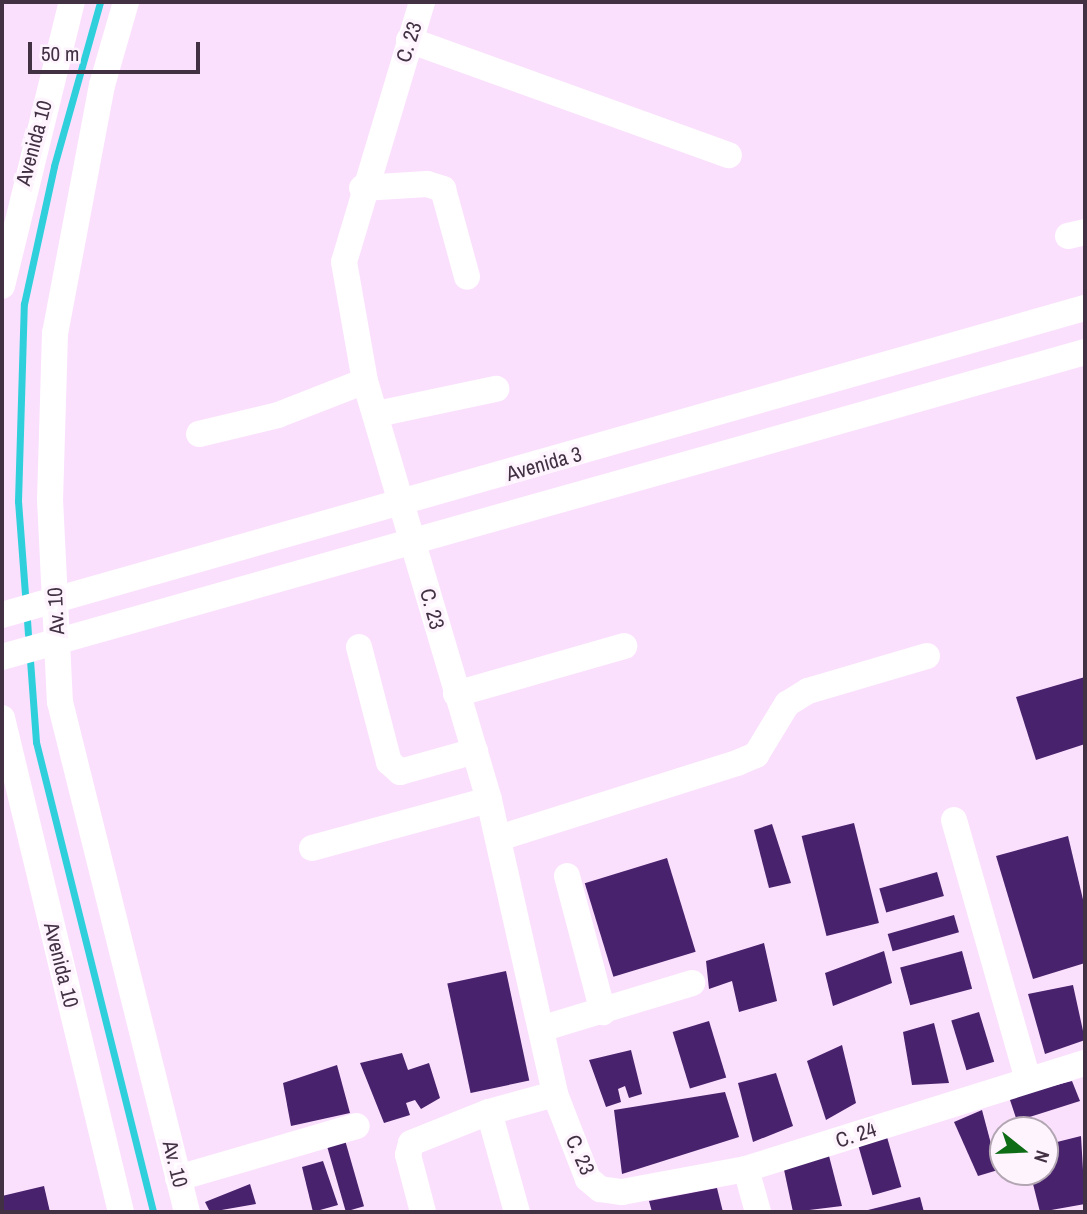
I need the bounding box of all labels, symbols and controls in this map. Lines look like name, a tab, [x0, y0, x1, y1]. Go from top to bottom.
street label: C. 23	[391, 19, 427, 65]
scale bar	[32, 28, 203, 72]
text: 50 m	[41, 39, 79, 68]
street label: Avenida 10	[11, 98, 57, 188]
street label: Avenida 3	[503, 441, 585, 487]
street label: C. 23	[414, 586, 450, 632]
street label: Av. 10	[42, 587, 70, 635]
street label: Avenida 10	[38, 920, 84, 1010]
north arrow	[989, 1116, 1059, 1186]
street label: C. 24	[833, 1117, 879, 1153]
street label: C. 23	[560, 1131, 600, 1179]
street label: Av. 10	[157, 1138, 193, 1190]
text: N	[1028, 1148, 1056, 1166]

